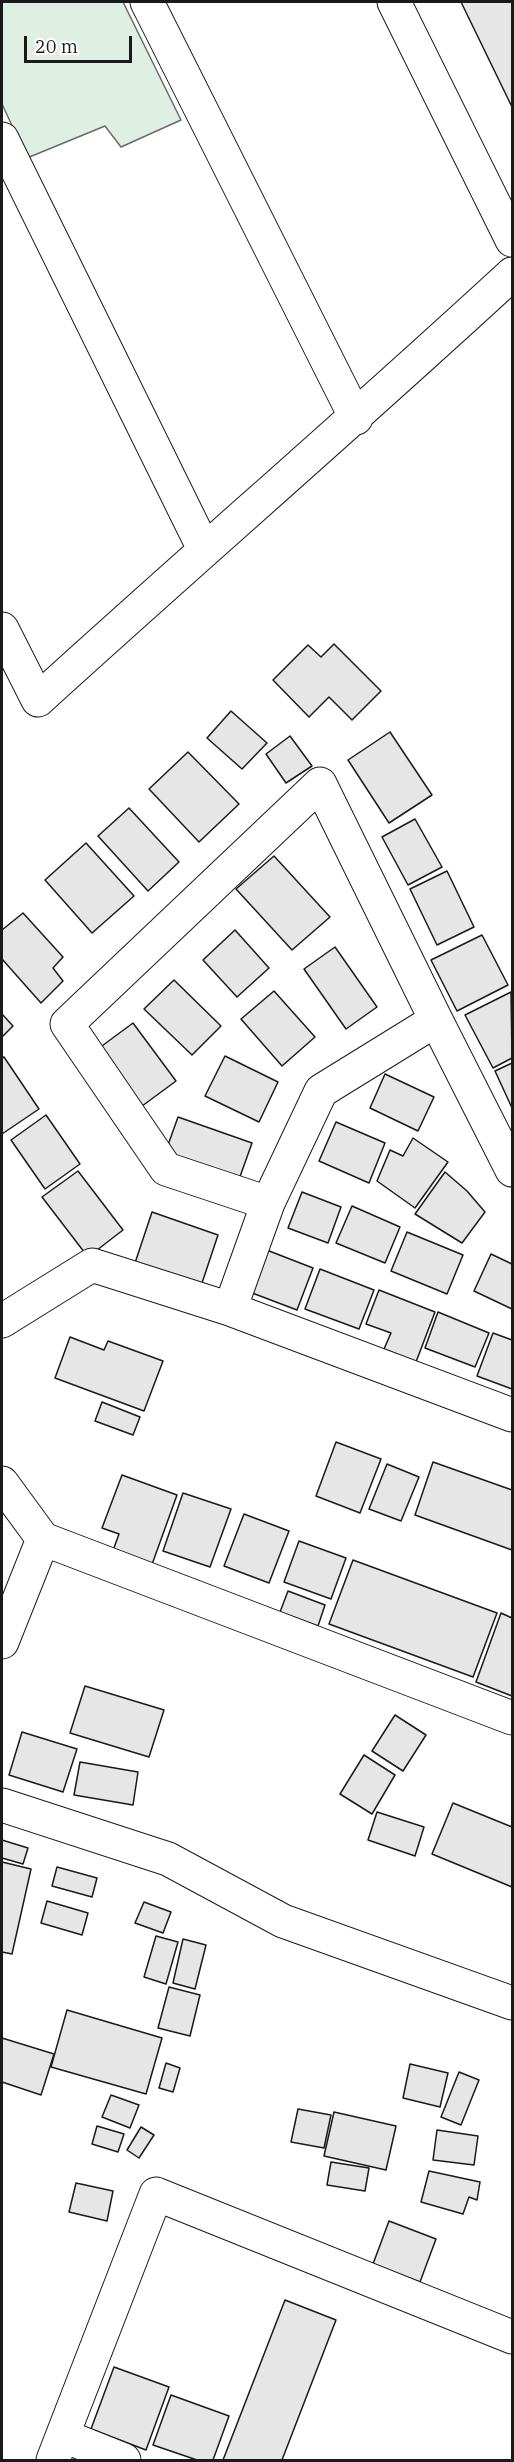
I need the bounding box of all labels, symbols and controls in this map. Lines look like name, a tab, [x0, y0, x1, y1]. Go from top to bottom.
scale bar	[27, 24, 135, 62]
text: 20 m	[35, 35, 78, 58]

